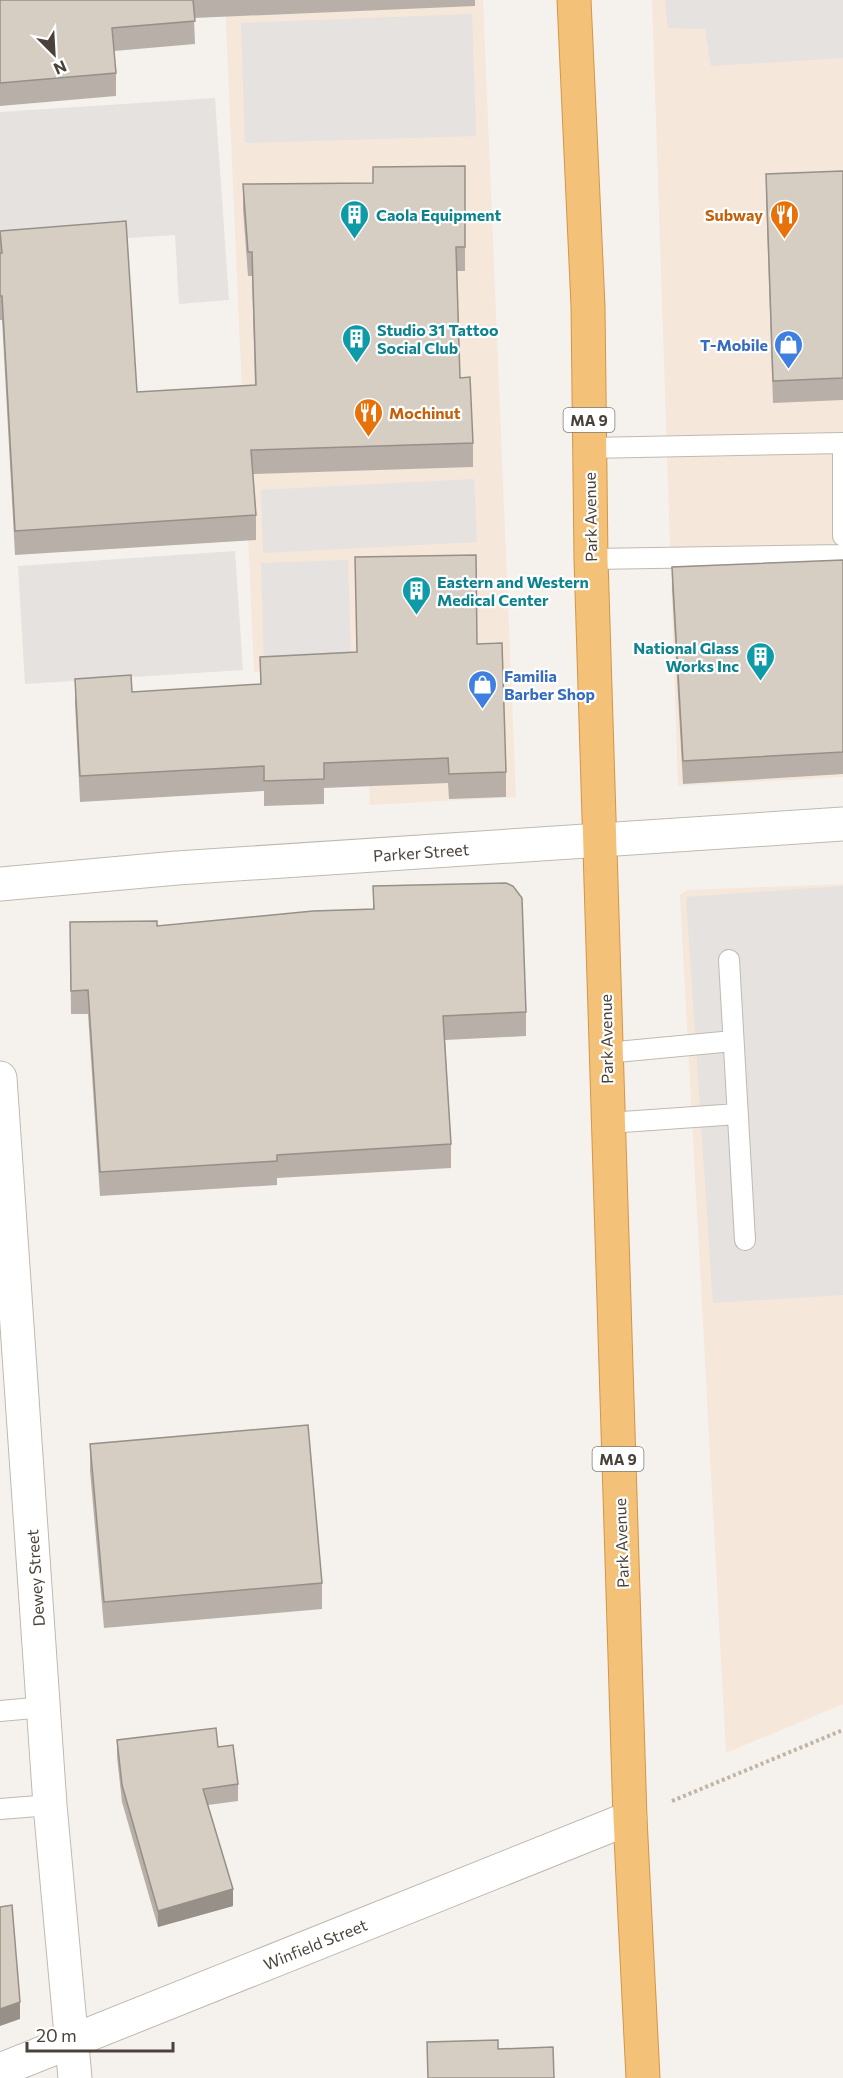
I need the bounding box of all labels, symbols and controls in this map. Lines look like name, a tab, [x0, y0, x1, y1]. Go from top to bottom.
north arrow	[24, 24, 84, 84]
text: N	[51, 57, 70, 79]
building icon: Caola Equipment	[339, 198, 371, 240]
restaurant icon: Subway	[768, 198, 800, 240]
place label: Caola Equipment	[376, 205, 501, 224]
place label: Subway	[705, 205, 763, 224]
place label: Studio 31 Tattoo Social Club	[377, 320, 499, 357]
building icon: Studio 31 Tattoo Social Club	[340, 322, 372, 364]
shop icon: T-Mobile	[773, 328, 805, 370]
place label: T-Mobile	[700, 335, 768, 354]
restaurant icon: Mochinut	[352, 396, 384, 438]
place label: Mochinut	[389, 403, 461, 422]
road number: MA 9	[564, 408, 614, 432]
street label: Park Avenue	[580, 472, 600, 562]
place label: Eastern and Western Medical Center	[437, 572, 589, 609]
building icon: Eastern and Western Medical Center	[400, 574, 432, 616]
place label: National Glass Works Inc	[633, 638, 739, 675]
building icon: National Glass Works Inc	[744, 640, 776, 682]
place label: Familia Barber Shop	[504, 666, 595, 703]
shop icon: Familia Barber Shop	[467, 668, 499, 710]
street label: Parker Street	[372, 839, 470, 865]
street label: Park Avenue	[596, 994, 616, 1084]
road number: MA 9	[592, 1447, 644, 1471]
street label: Park Avenue	[610, 1498, 632, 1588]
street label: Dewey Street	[22, 1528, 48, 1627]
street label: Winfield Street	[260, 1914, 370, 1973]
scale bar	[27, 2015, 172, 2053]
text: 20 m	[36, 2024, 77, 2046]

